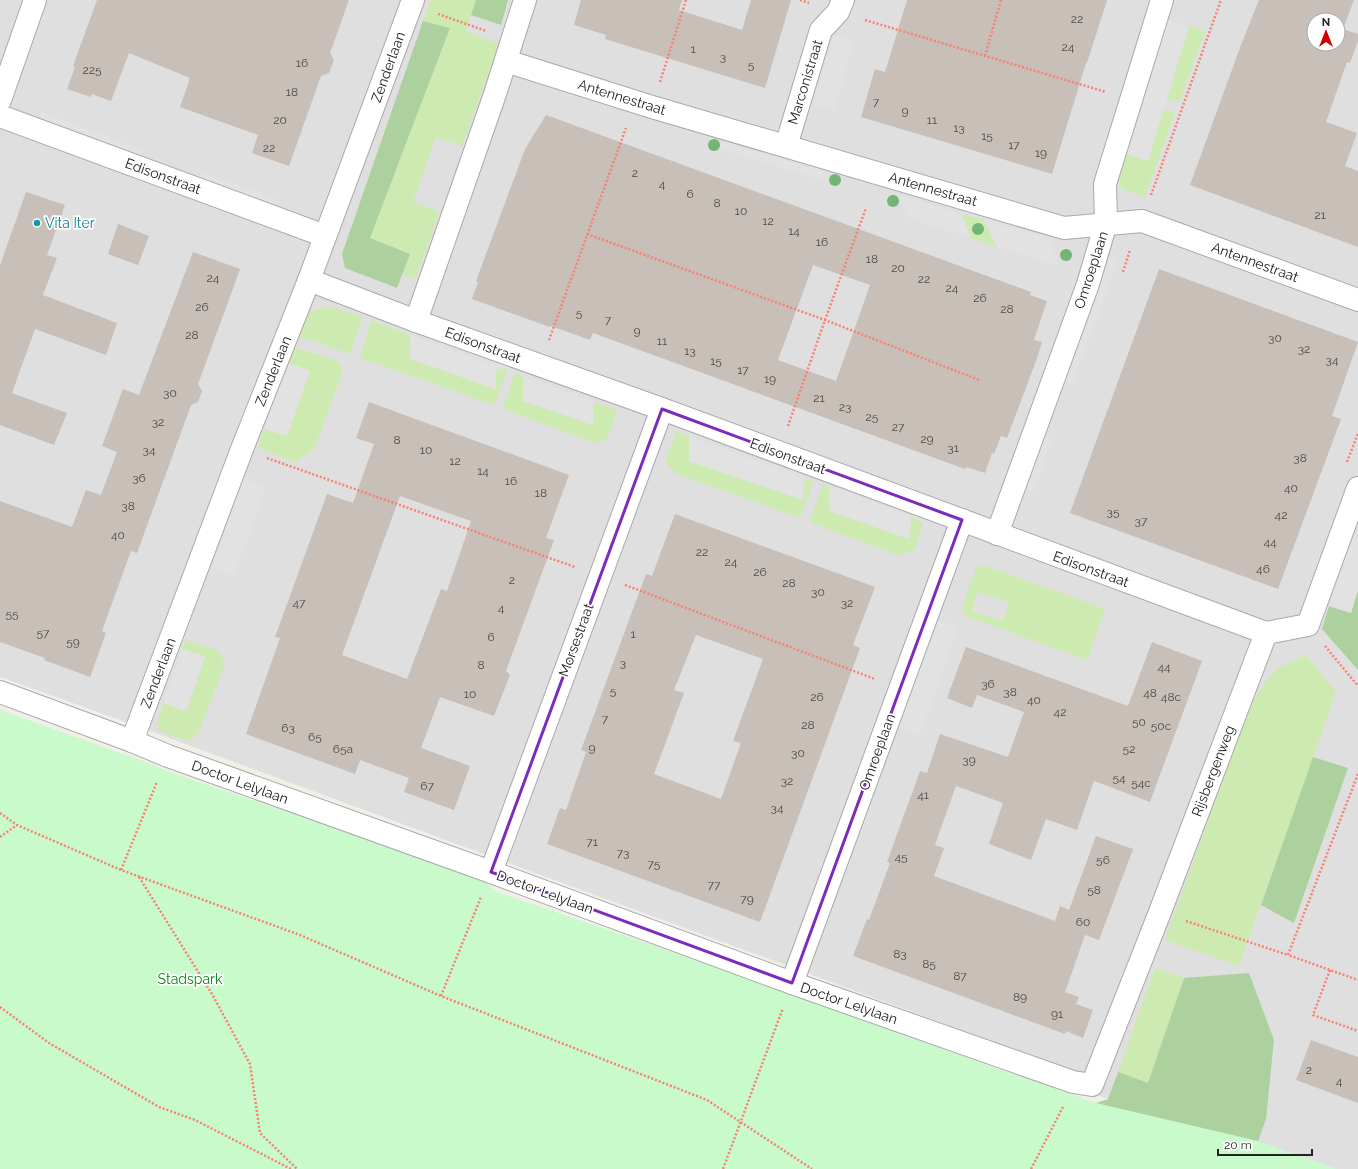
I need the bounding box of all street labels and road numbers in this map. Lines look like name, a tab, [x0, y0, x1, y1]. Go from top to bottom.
street label: Zenderlaan	[368, 29, 408, 105]
street label: Marconistraat	[784, 37, 826, 126]
street label: Antennestraat	[576, 76, 668, 118]
street label: Edisonstraat	[123, 155, 203, 197]
street label: Antennestraat	[887, 169, 979, 209]
street label: Omroeplaan	[1071, 229, 1111, 311]
street label: Antennestraat	[1209, 239, 1301, 285]
street label: Edisonstraat	[443, 324, 523, 366]
street label: Zenderlaan	[252, 334, 294, 408]
street label: Edisonstraat	[748, 435, 828, 477]
street label: Edisonstraat	[1051, 548, 1131, 590]
street label: Morsestraat	[555, 601, 597, 679]
street label: Zenderlaan	[137, 636, 179, 710]
street label: Omroeplaan	[856, 711, 898, 793]
street label: Rijsbergenweg	[1188, 723, 1238, 819]
street label: Doctor Lelylaan	[189, 757, 291, 807]
street label: Doctor Lelylaan	[494, 867, 596, 917]
street label: Doctor Lelylaan	[798, 979, 900, 1027]

